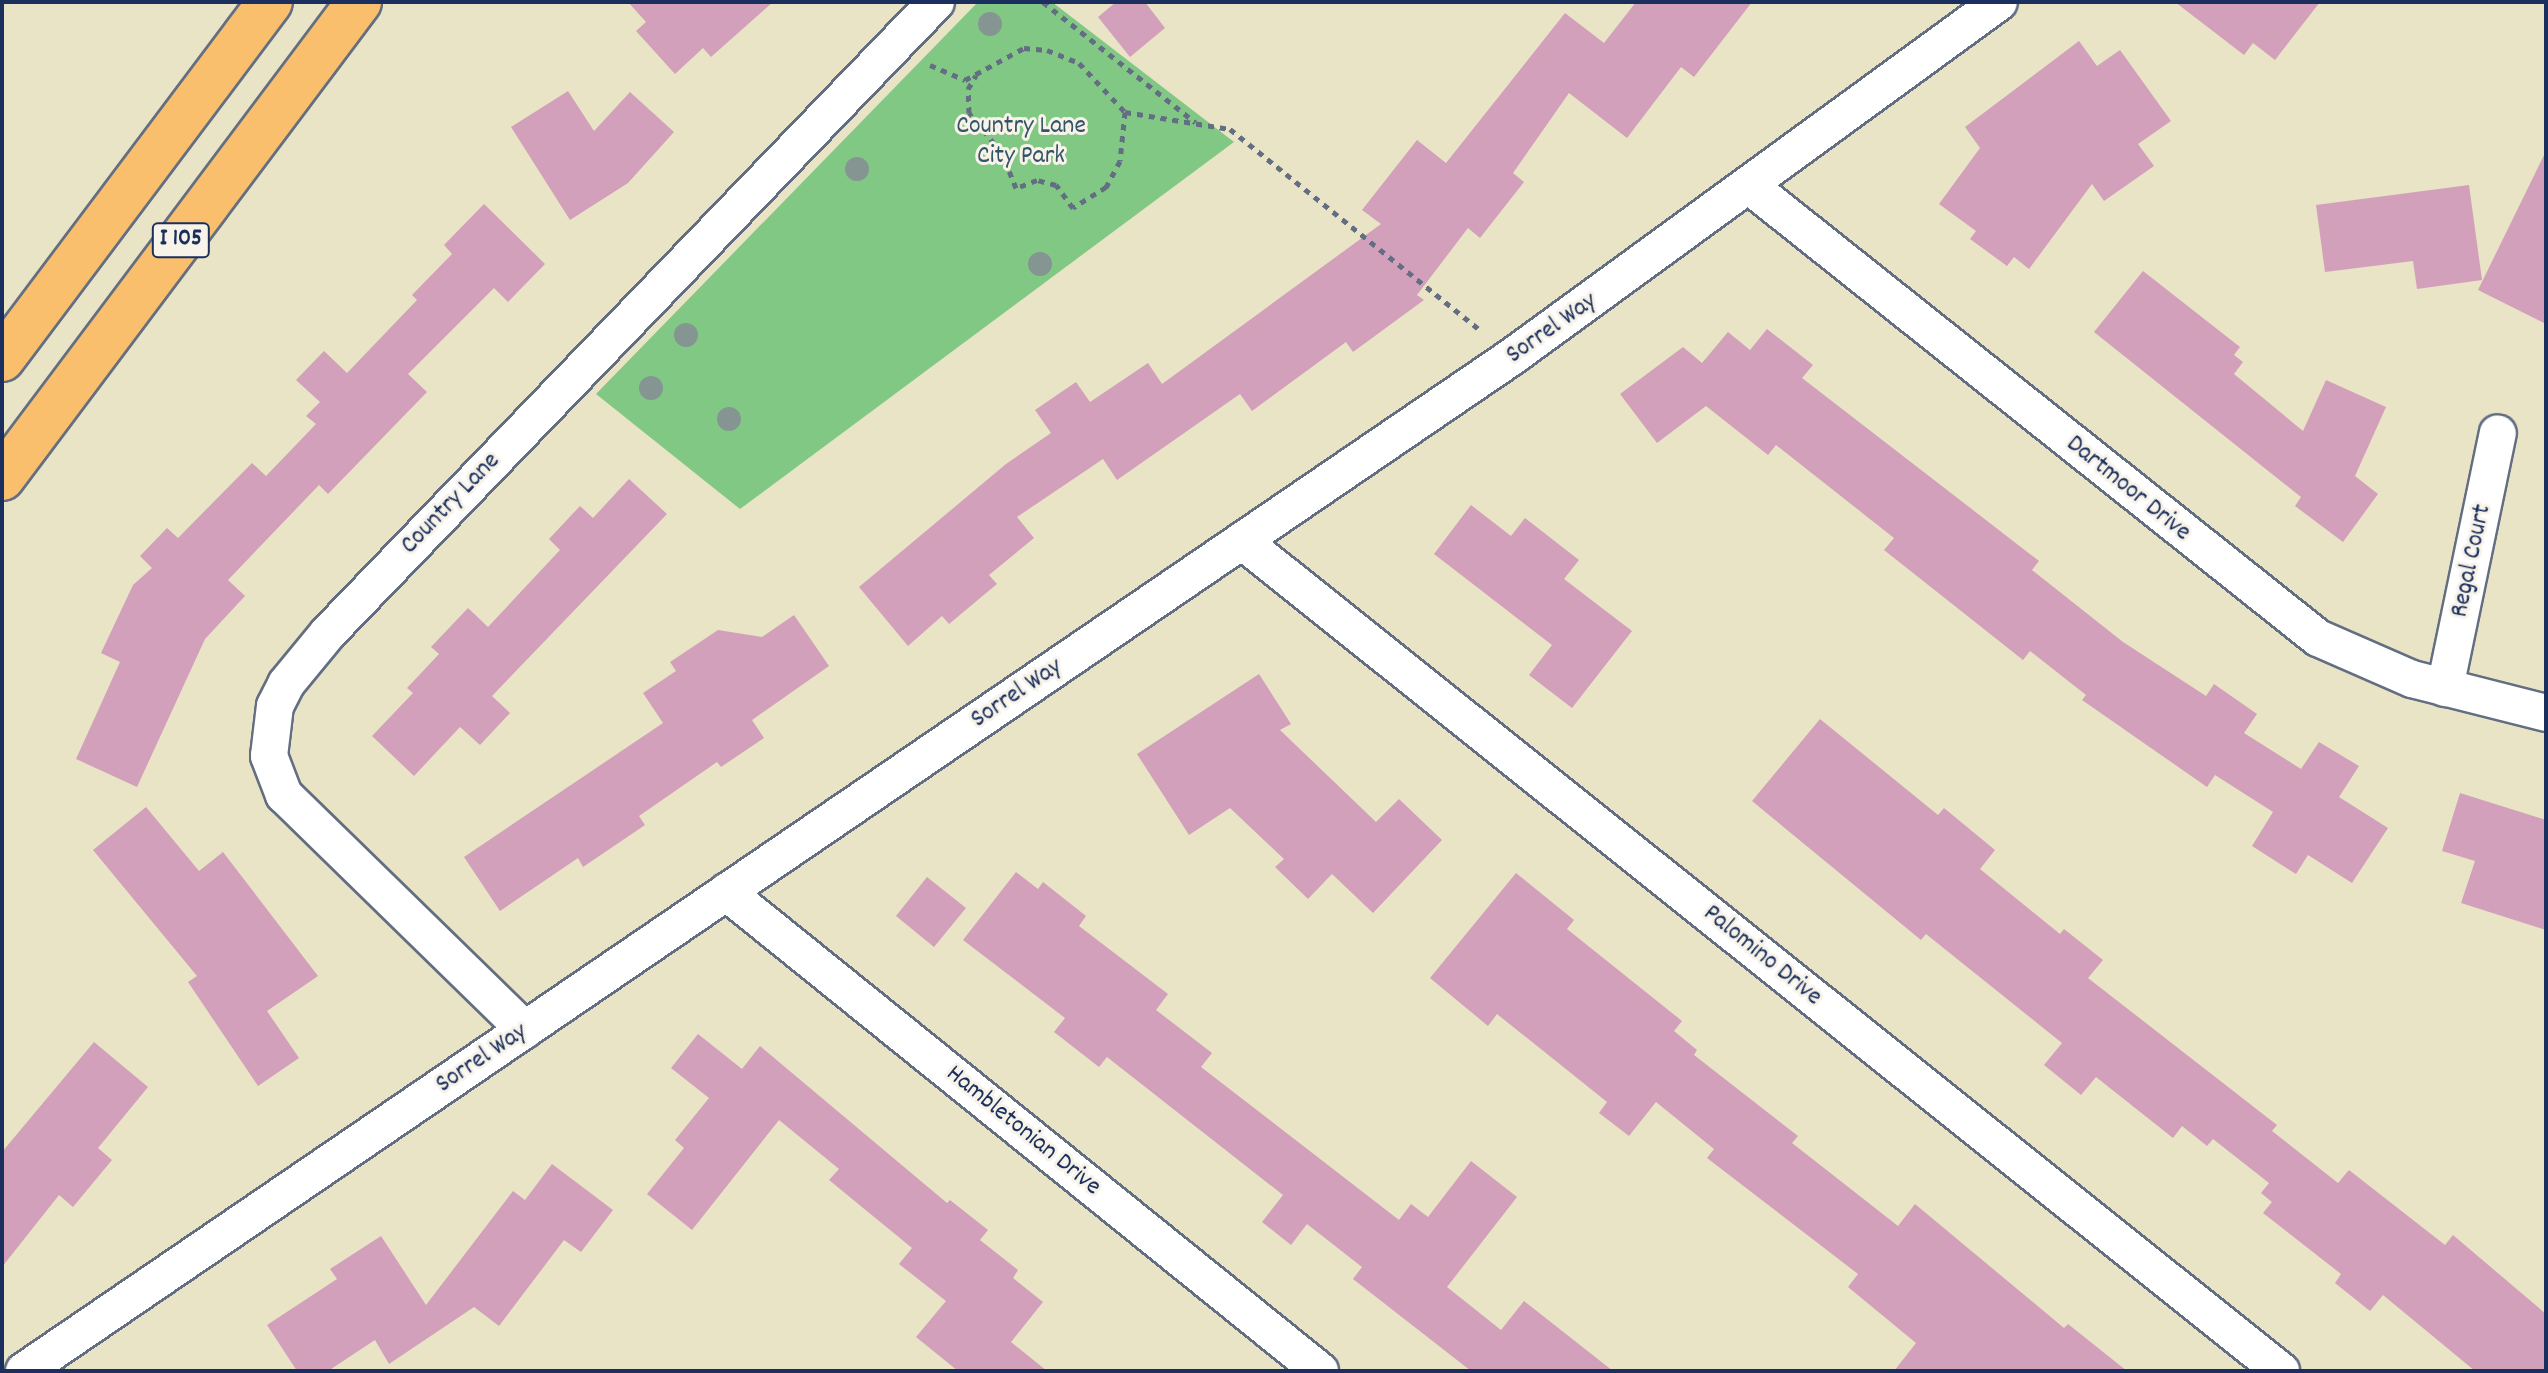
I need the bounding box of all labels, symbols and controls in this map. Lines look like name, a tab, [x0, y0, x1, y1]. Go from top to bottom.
park label: Country Lane City Park	[956, 111, 1086, 172]
road number: I 105	[151, 220, 211, 260]
street label: Sorrel Way	[1501, 287, 1603, 371]
street label: Dartmoor Drive	[2059, 429, 2197, 549]
street label: Country Lane	[395, 447, 507, 561]
street label: Regal Court	[2445, 502, 2499, 620]
street label: Sorrel Way	[965, 652, 1069, 736]
street label: Palomino Drive	[1696, 899, 1828, 1013]
street label: Sorrel Way	[430, 1017, 534, 1101]
street label: Hambletonian Drive	[939, 1059, 1107, 1203]

